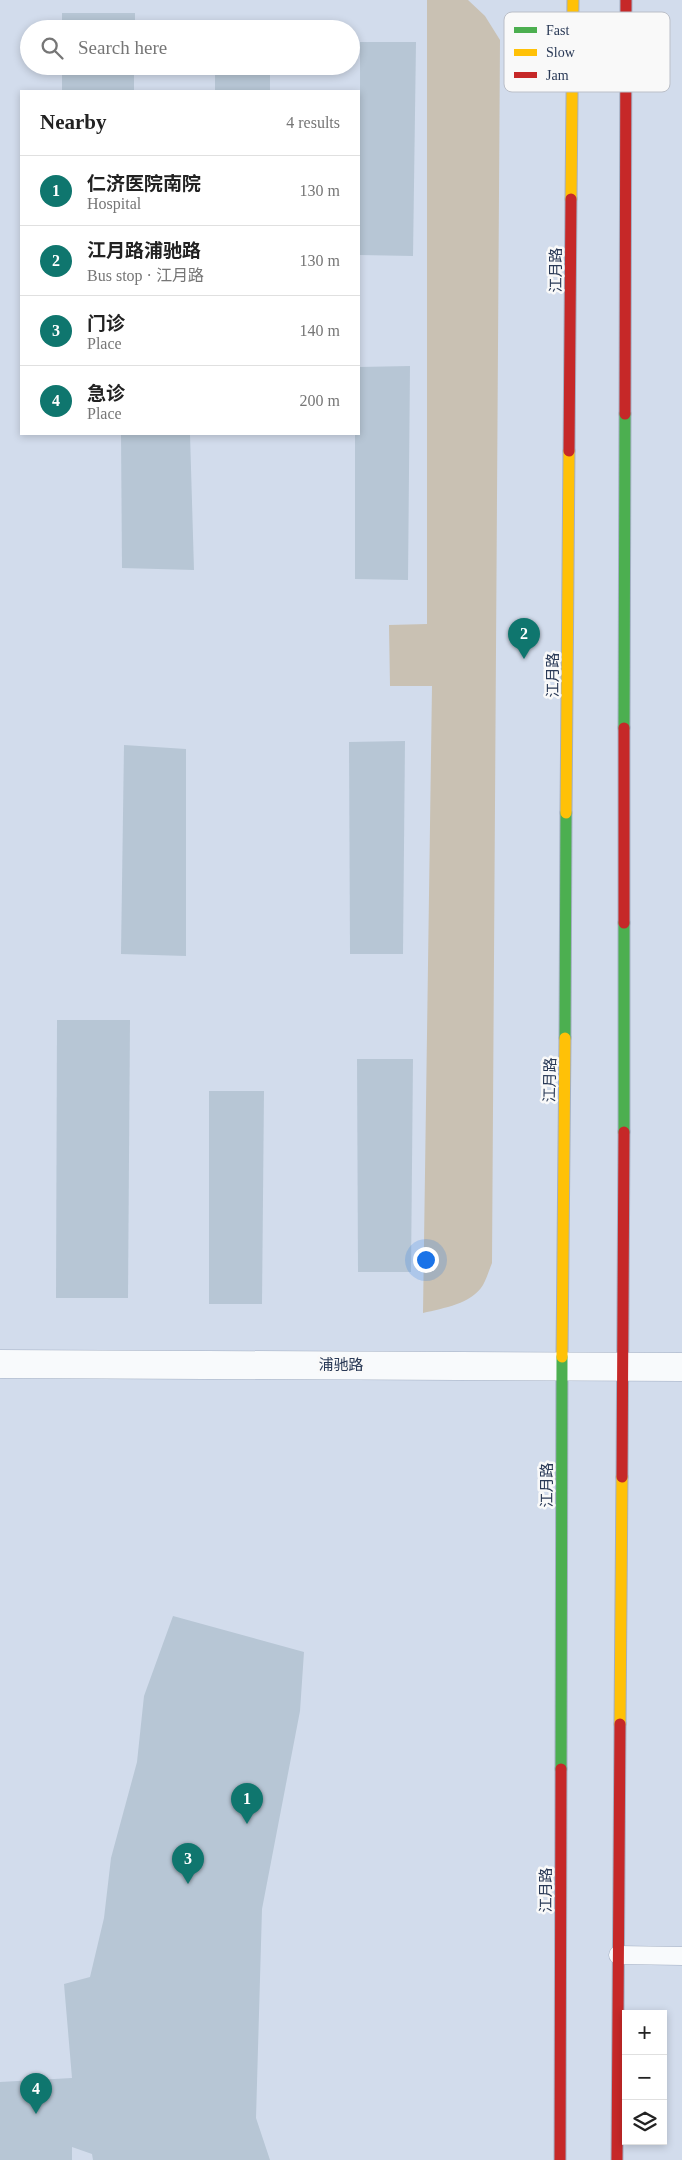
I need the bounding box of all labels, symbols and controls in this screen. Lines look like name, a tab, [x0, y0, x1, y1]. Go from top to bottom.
legend	[504, 12, 670, 92]
search box	[20, 20, 360, 75]
text: Fast	[546, 23, 569, 38]
icon: search	[38, 34, 66, 62]
text: Search here	[78, 37, 167, 58]
text: Slow	[546, 45, 576, 60]
text: Jam	[546, 68, 569, 83]
text: Nearby	[40, 110, 107, 134]
text: 4 results	[286, 114, 340, 131]
text: 仁济医院南院	[87, 173, 201, 194]
text: 1	[52, 182, 60, 199]
text: 130 m	[300, 182, 340, 199]
text: Hospital	[87, 195, 141, 212]
text: 江月路浦驰路	[87, 240, 201, 261]
street label: 江月路	[548, 247, 564, 293]
text: 2	[52, 252, 60, 269]
text: 130 m	[300, 252, 340, 269]
text: Bus stop · 江月路	[87, 267, 204, 284]
text: 门诊	[87, 313, 125, 334]
text: 3	[52, 322, 60, 339]
text: 140 m	[300, 322, 340, 339]
text: Place	[87, 335, 122, 352]
text: 急诊	[87, 383, 125, 404]
text: 4	[52, 392, 60, 409]
text: 200 m	[300, 392, 340, 409]
text: Place	[87, 405, 122, 422]
pin: 2	[508, 618, 540, 659]
street label: 江月路	[545, 652, 561, 698]
street label: 江月路	[542, 1057, 558, 1103]
your location	[413, 1247, 439, 1273]
street label: 浦驰路	[318, 1356, 364, 1373]
street label: 江月路	[539, 1462, 555, 1508]
pin: 1	[231, 1783, 263, 1824]
pin: 3	[172, 1843, 204, 1884]
street label: 江月路	[538, 1867, 554, 1913]
map controls	[622, 2010, 667, 2145]
button: +	[622, 2010, 667, 2055]
button: −	[622, 2055, 667, 2100]
pin: 4	[20, 2073, 52, 2114]
button: layers	[622, 2100, 667, 2145]

